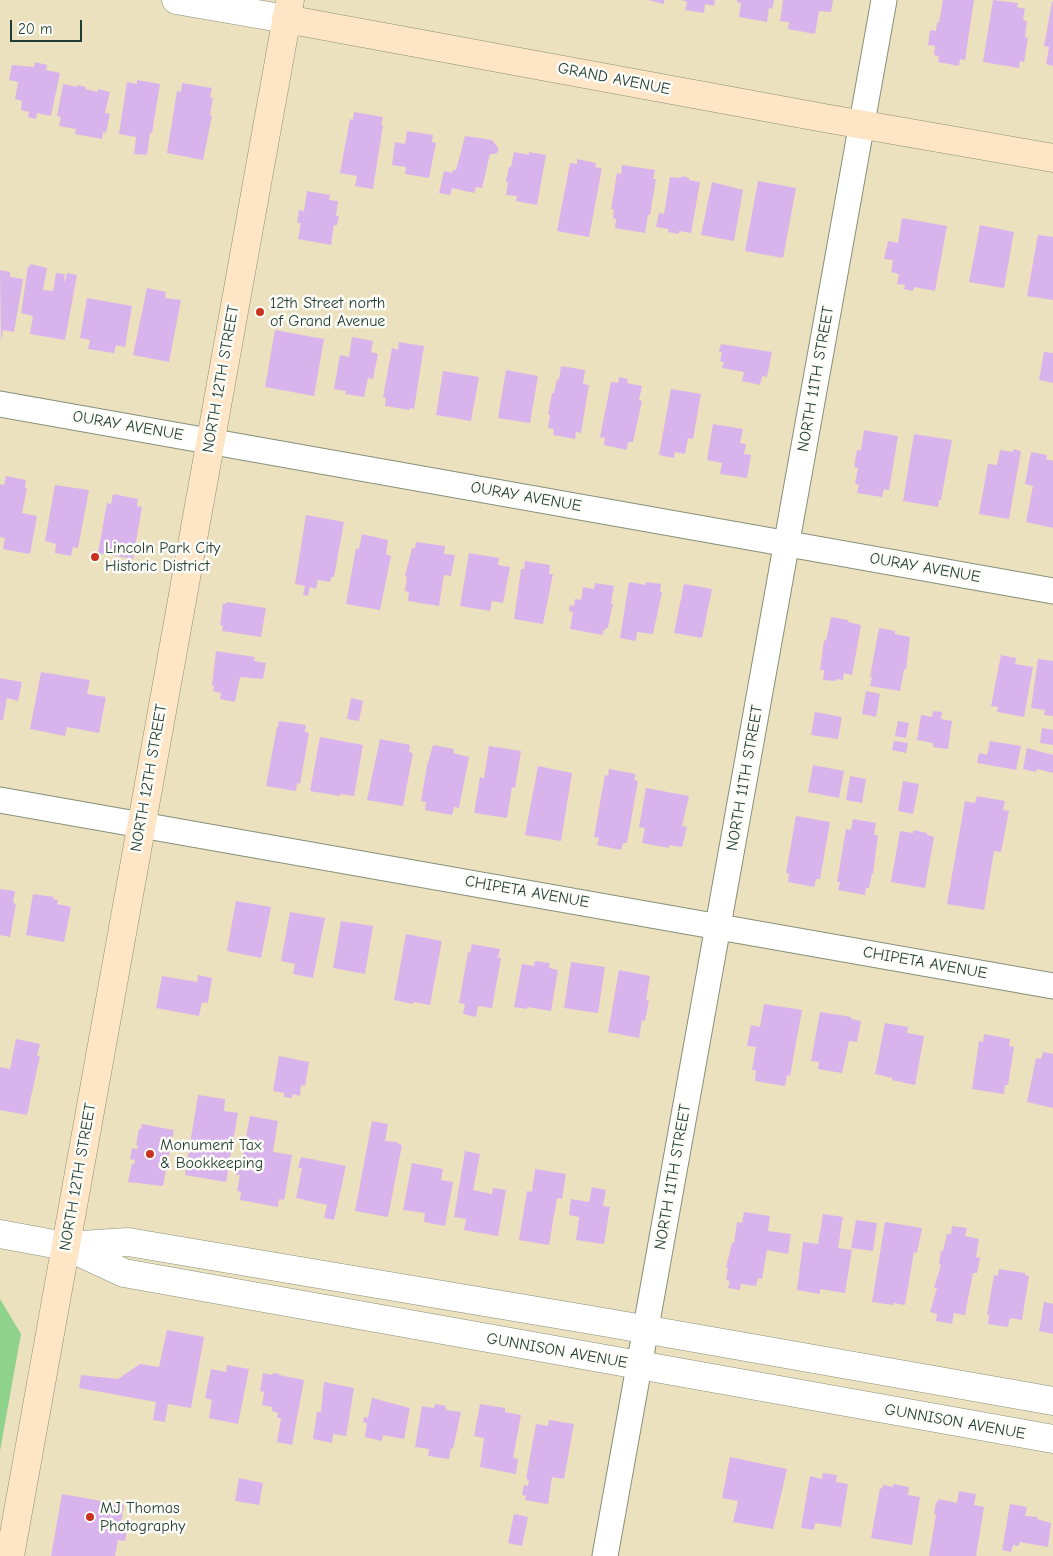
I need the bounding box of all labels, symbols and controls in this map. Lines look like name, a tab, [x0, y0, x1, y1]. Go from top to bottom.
scale bar	[12, 10, 85, 42]
text: 20 m	[18, 20, 52, 38]
street label: GRAND AVENUE	[556, 59, 672, 99]
place label: 12th Street north of Grand Avenue	[270, 293, 385, 331]
street label: NORTH 12TH STREET	[199, 303, 243, 455]
street label: NORTH 11TH STREET	[794, 304, 838, 454]
marker: 12th Street north of Grand Avenue	[254, 306, 266, 318]
street label: OURAY AVENUE	[71, 407, 185, 445]
street label: OURAY AVENUE	[469, 478, 583, 516]
place label: Lincoln Park City Historic District	[105, 538, 221, 576]
street label: OURAY AVENUE	[868, 549, 982, 587]
marker: Lincoln Park City Historic District	[89, 551, 101, 563]
street label: NORTH 12TH STREET	[127, 702, 171, 854]
street label: NORTH 11TH STREET	[723, 703, 767, 853]
street label: CHIPETA AVENUE	[463, 872, 591, 912]
street label: CHIPETA AVENUE	[861, 943, 989, 983]
street label: NORTH 12TH STREET	[56, 1101, 100, 1253]
street label: NORTH 11TH STREET	[651, 1102, 695, 1252]
place label: Monument Tax & Bookkeeping	[160, 1135, 263, 1173]
marker: Monument Tax & Bookkeeping	[144, 1148, 156, 1160]
street label: GUNNISON AVENUE	[485, 1329, 629, 1373]
street label: GUNNISON AVENUE	[883, 1400, 1027, 1444]
place label: MJ Thomas Photography	[100, 1498, 185, 1536]
marker: MJ Thomas Photography	[84, 1511, 96, 1523]

